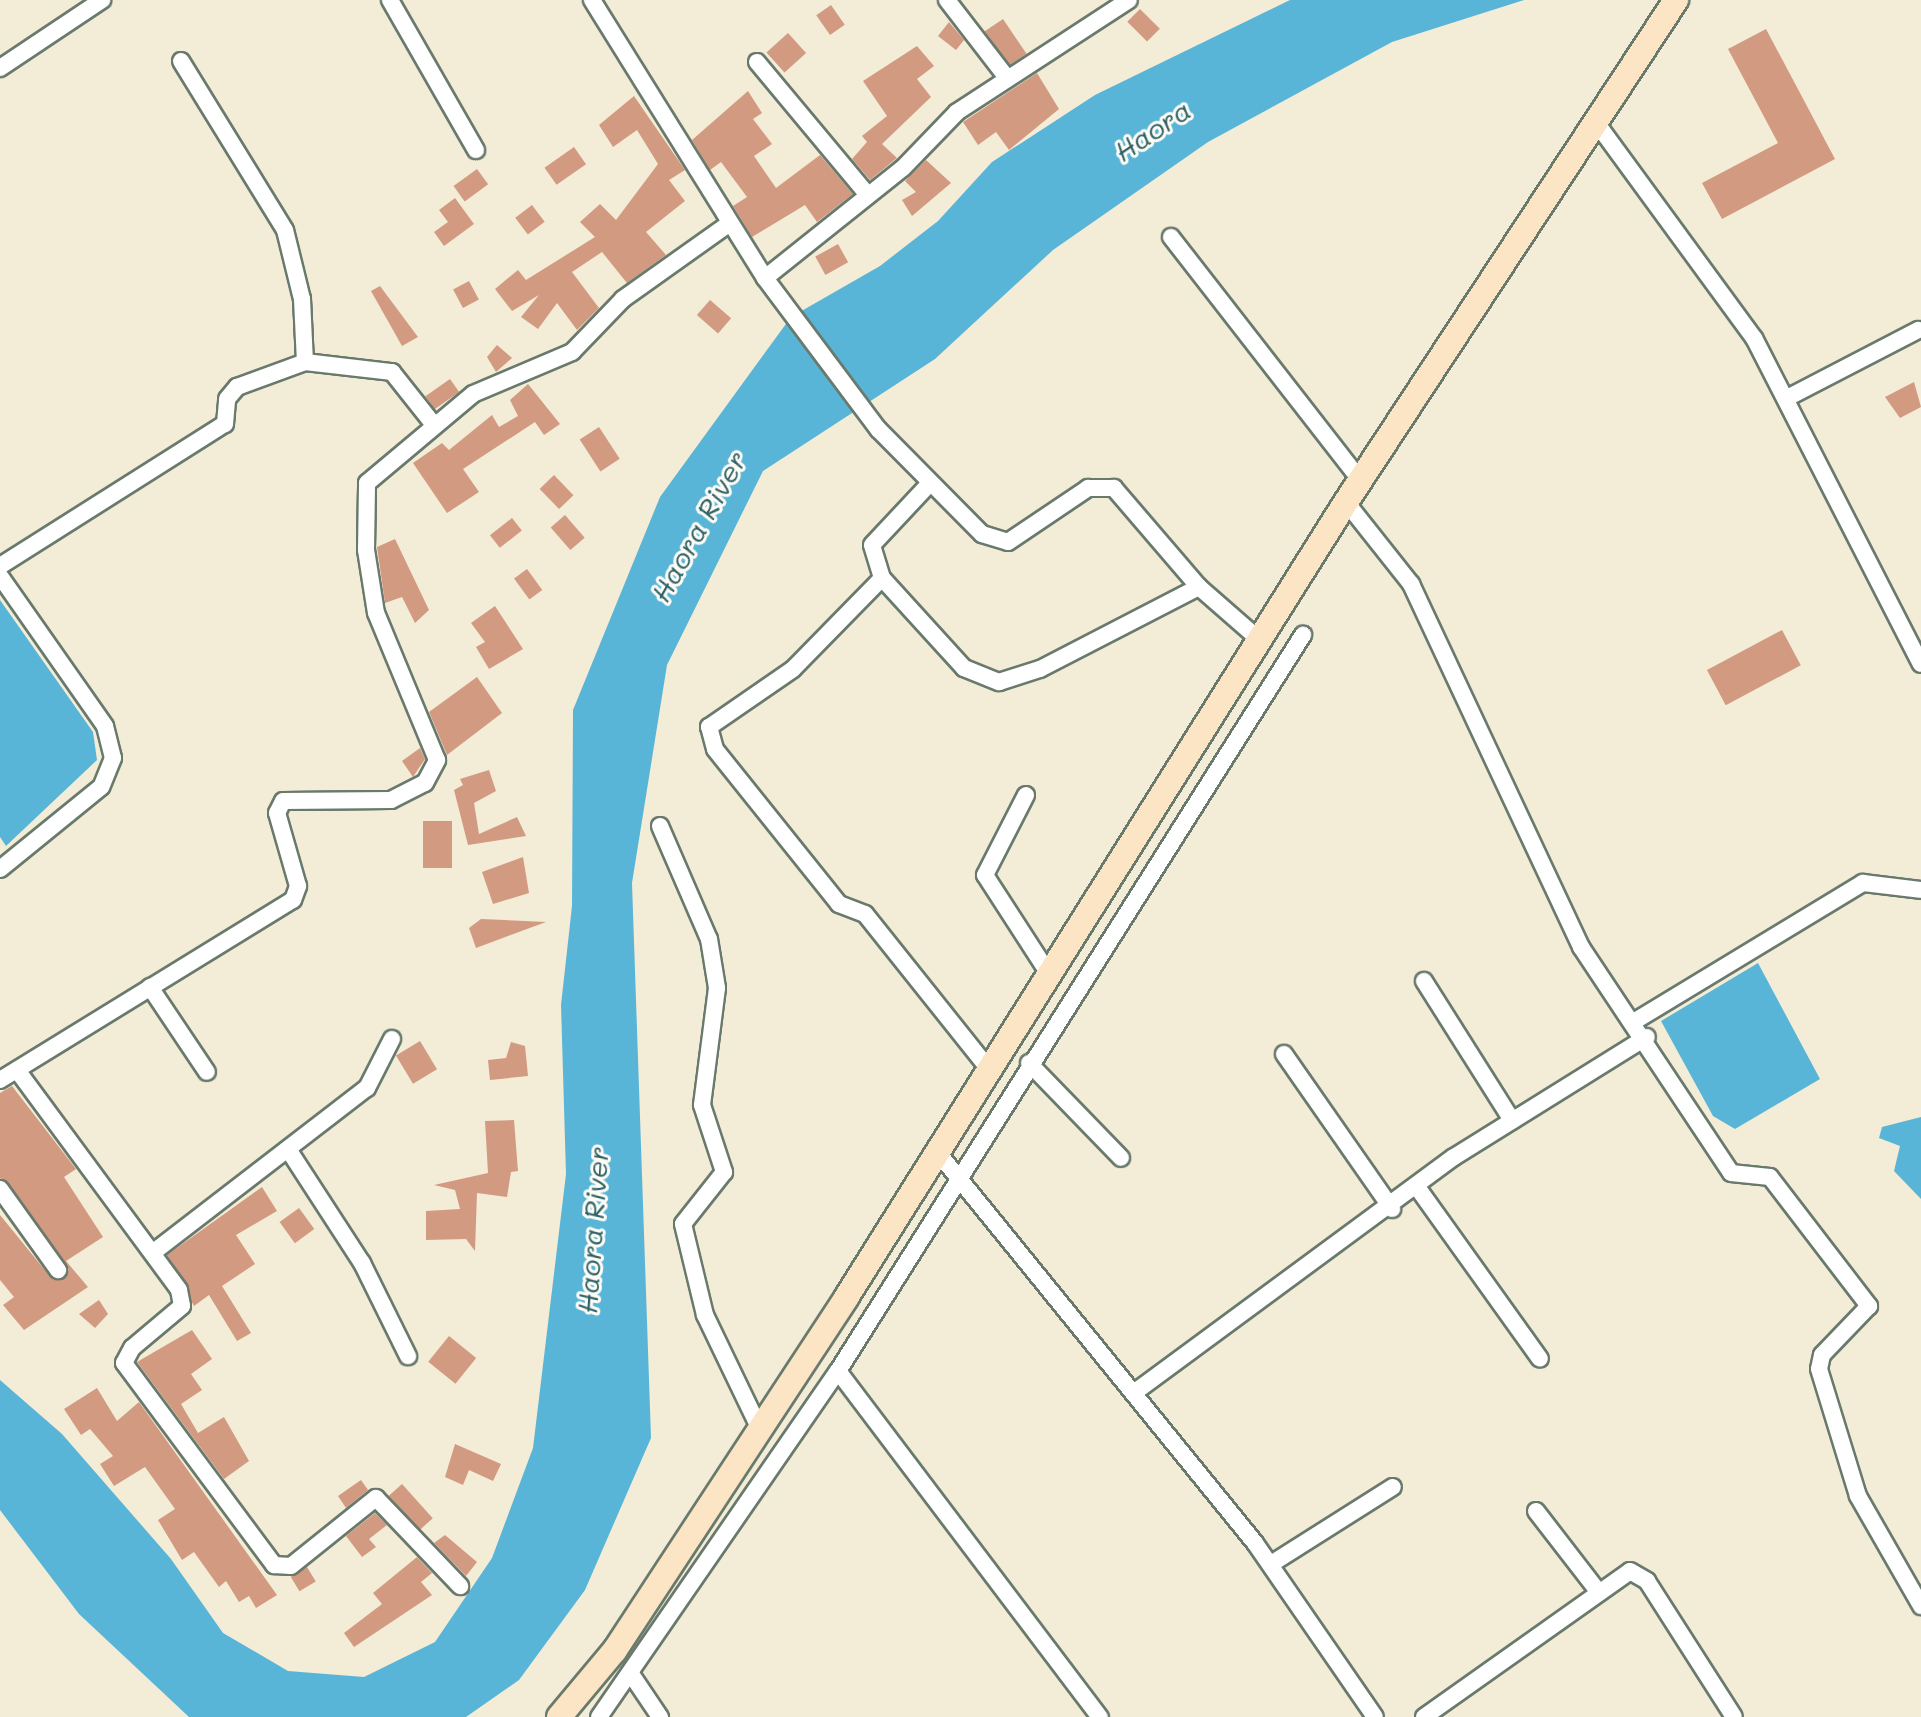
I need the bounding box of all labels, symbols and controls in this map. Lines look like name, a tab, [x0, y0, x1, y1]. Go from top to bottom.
water label: Haora	[1107, 92, 1197, 168]
water label: Haora River	[643, 445, 753, 607]
water label: Haora River	[569, 1145, 615, 1315]

